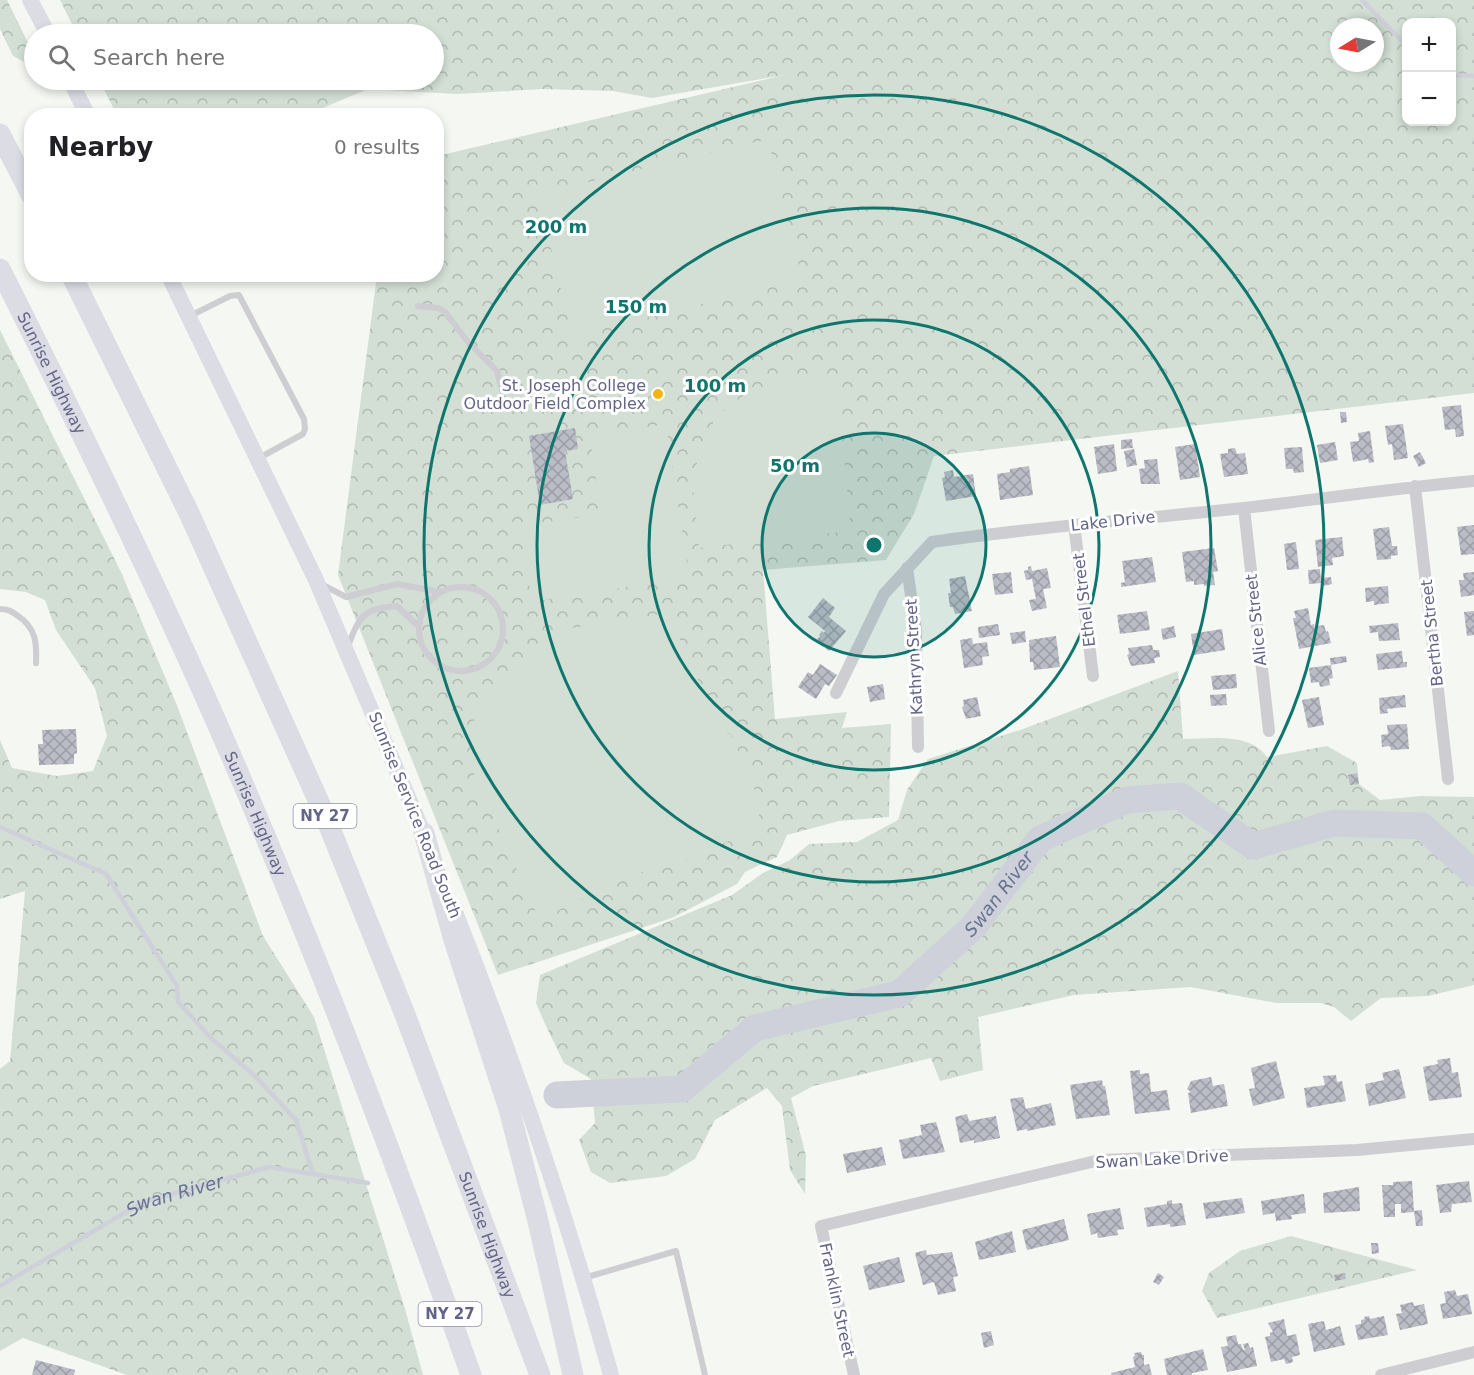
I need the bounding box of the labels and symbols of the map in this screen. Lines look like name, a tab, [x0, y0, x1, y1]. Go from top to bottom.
north arrow	[1330, 18, 1384, 72]
text: 200 m	[525, 216, 587, 237]
text: 150 m	[605, 296, 667, 317]
street label: Sunrise Highway	[14, 309, 90, 437]
text: 100 m	[684, 375, 746, 396]
place label: St. Joseph College Outdoor Field Complex	[463, 376, 646, 413]
marker: St. Joseph College Outdoor Field Complex	[651, 387, 665, 401]
text: 50 m	[770, 455, 820, 476]
street label: Lake Drive	[1070, 507, 1156, 535]
centre of rings	[864, 535, 884, 555]
street label: Ethel Street	[1069, 552, 1099, 648]
street label: Alice Street	[1242, 573, 1270, 667]
street label: Bertha Street	[1417, 579, 1447, 687]
street label: Kathryn Street	[901, 598, 927, 716]
street label: Sunrise Service Road South	[365, 709, 465, 921]
street label: Sunrise Highway	[221, 748, 290, 879]
road number: NY 27	[294, 804, 356, 828]
water label: Swan River	[960, 846, 1038, 940]
street label: Swan Lake Drive	[1095, 1146, 1229, 1172]
water label: Swan River	[122, 1169, 227, 1220]
street label: Sunrise Highway	[455, 1169, 520, 1301]
street label: Franklin Street	[816, 1241, 858, 1359]
road number: NY 27	[418, 1302, 482, 1326]

